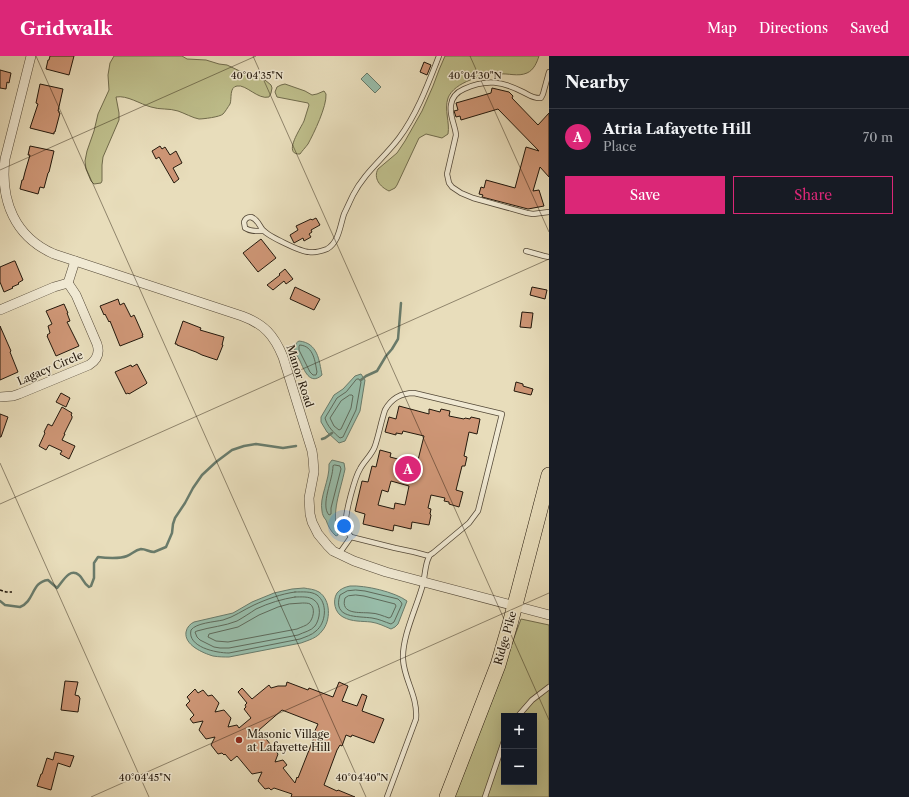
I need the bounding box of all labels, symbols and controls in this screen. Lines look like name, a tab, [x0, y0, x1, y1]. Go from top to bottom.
text: Gridwalk	[20, 17, 113, 40]
text: Map	[707, 19, 737, 37]
text: Directions	[759, 19, 828, 37]
text: Saved	[850, 19, 889, 37]
text: 40°04'35"N	[231, 69, 283, 82]
text: 40°04'30"N	[448, 69, 502, 82]
text: Nearby	[565, 72, 629, 92]
text: Atria Lafayette Hill	[603, 119, 751, 138]
text: A	[573, 129, 583, 145]
text: 70 m	[863, 129, 893, 145]
text: Place	[603, 138, 636, 154]
button: Save	[565, 176, 725, 214]
button: Share	[733, 176, 893, 214]
street label: Manor Road	[283, 343, 317, 409]
street label: Lagacy Circle	[15, 348, 85, 388]
pin: A	[395, 454, 421, 484]
your location	[334, 516, 354, 536]
street label: Ridge Pike	[491, 609, 519, 667]
map controls	[501, 713, 537, 785]
button: +	[501, 713, 537, 749]
place label: Masonic Village at Lafayette Hill	[247, 727, 331, 754]
marker: Masonic Village at Lafayette Hill	[234, 735, 244, 745]
button: −	[501, 749, 537, 785]
text: 40°04'45"N	[119, 771, 171, 784]
text: 40°04'40"N	[335, 771, 389, 784]

